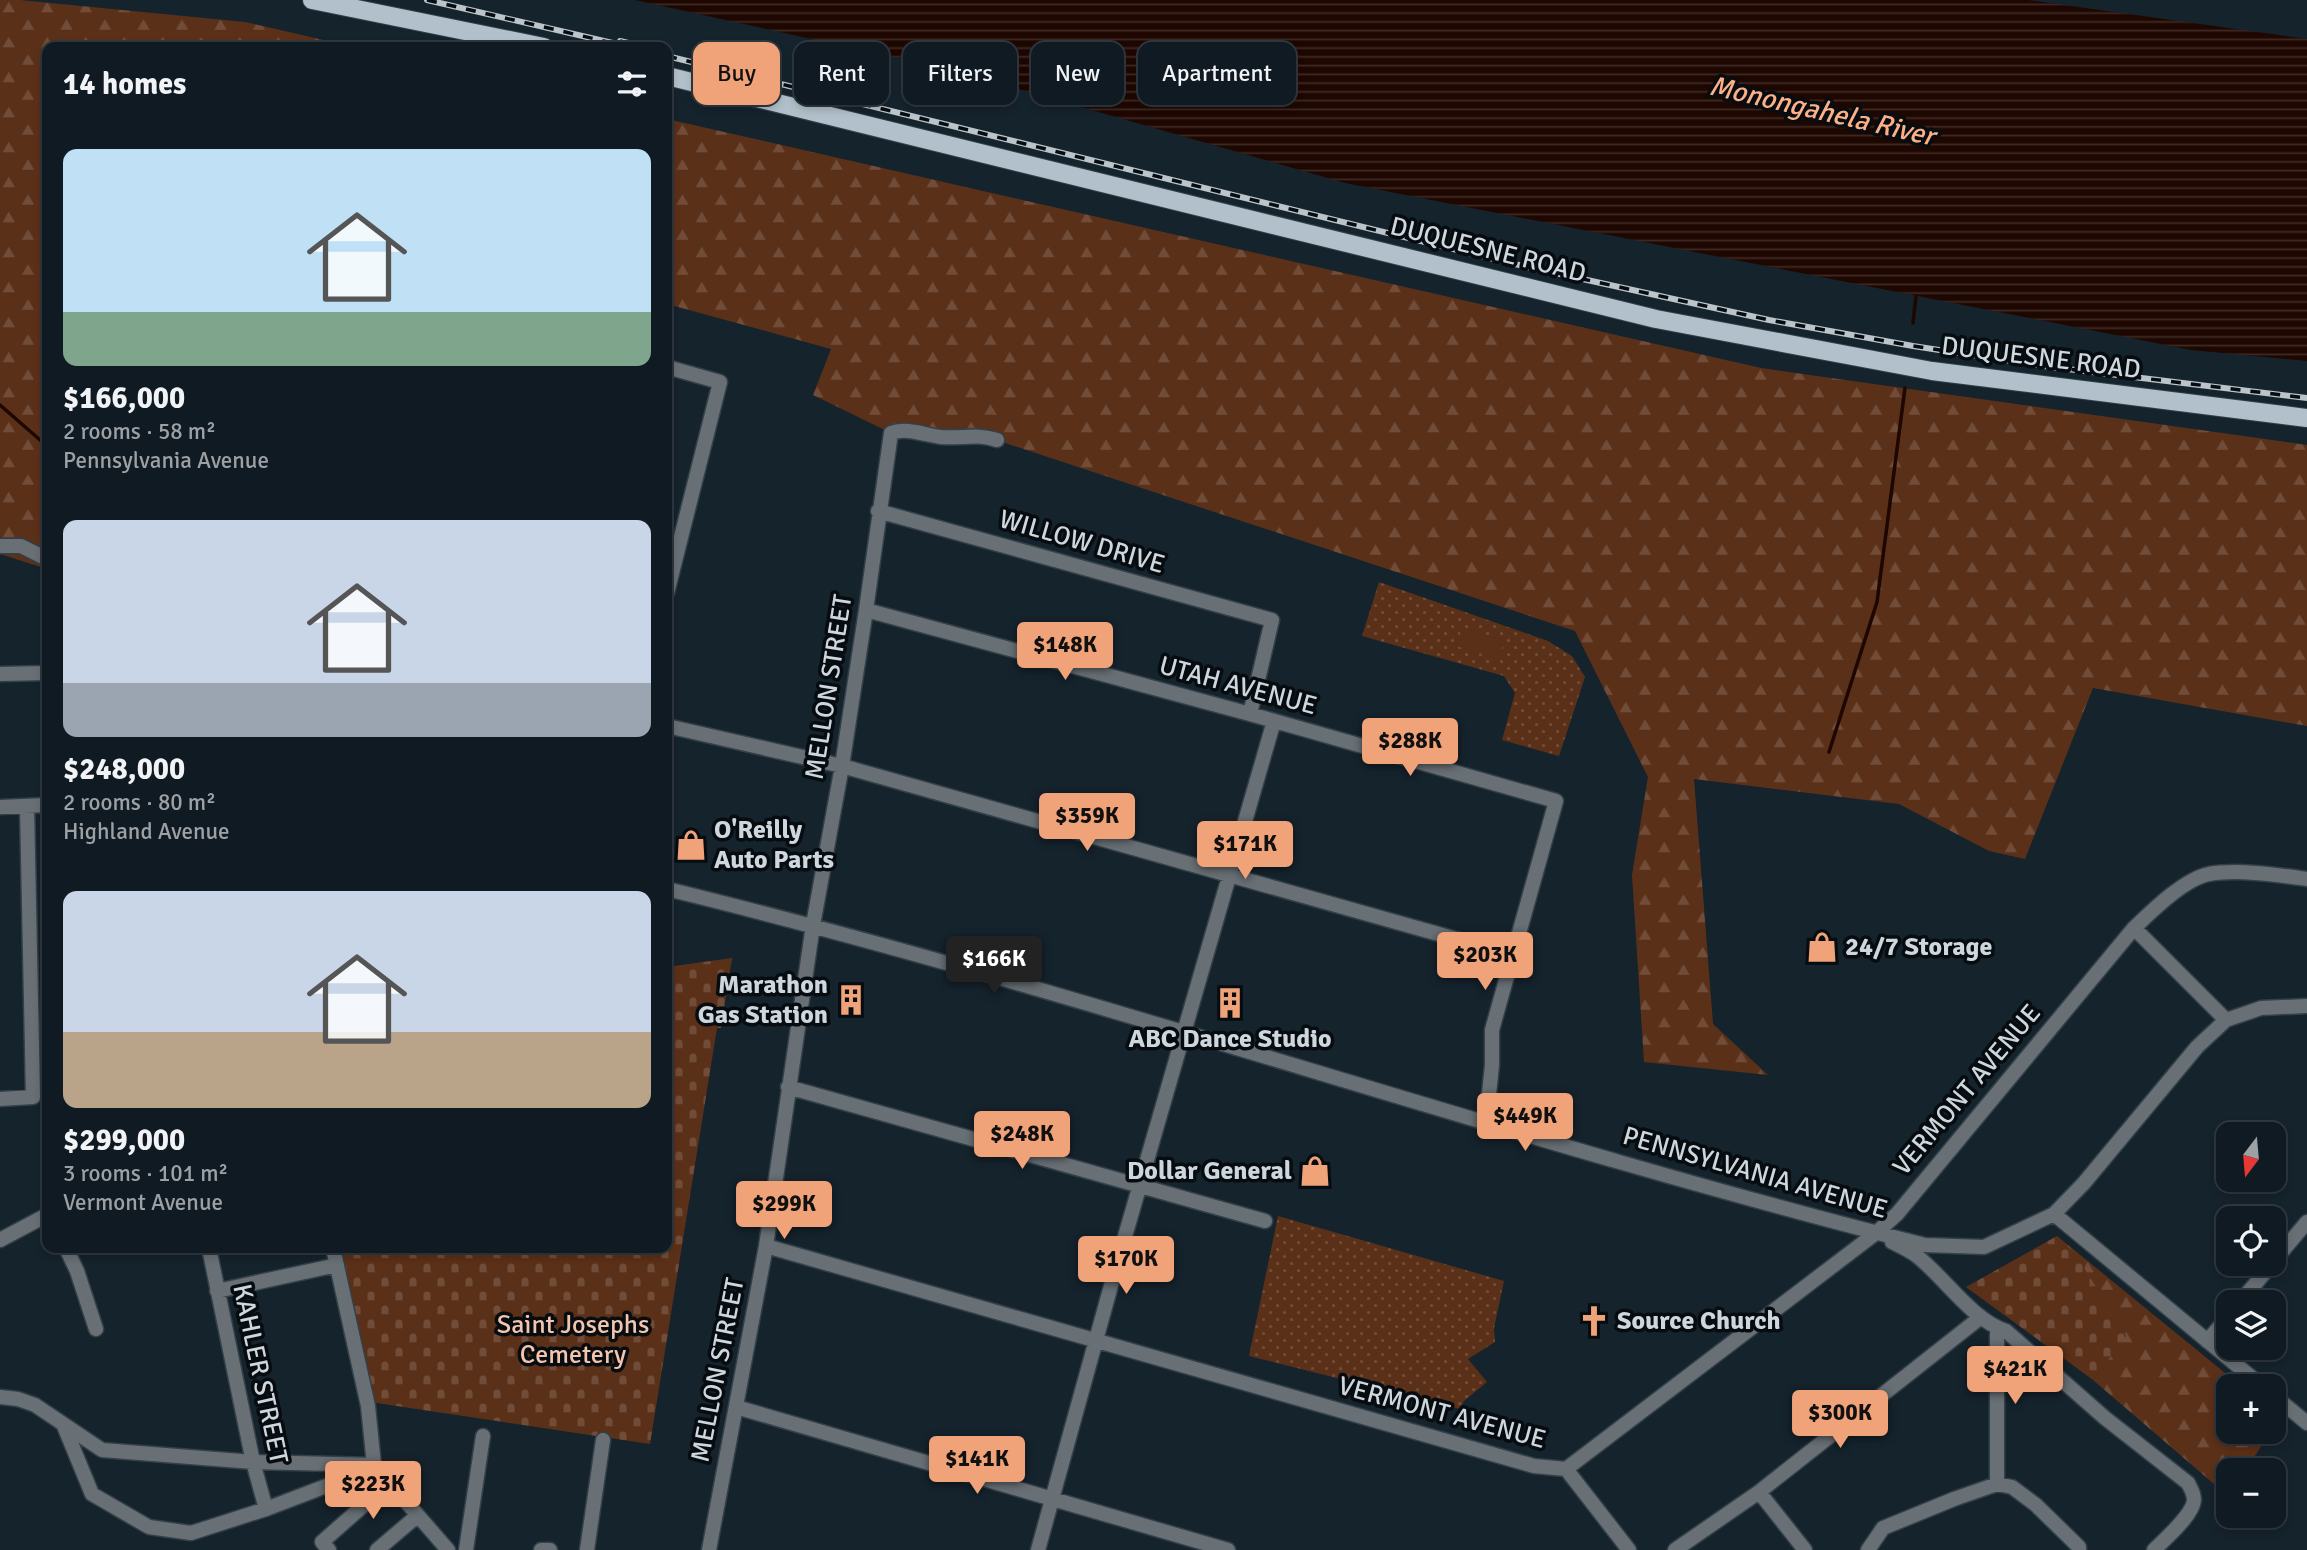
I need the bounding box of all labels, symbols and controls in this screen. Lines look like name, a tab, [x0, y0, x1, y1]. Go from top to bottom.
chip: Buy	[693, 42, 780, 105]
chip: Rent	[794, 42, 889, 105]
chip: Filters	[903, 42, 1017, 105]
chip: New	[1031, 42, 1124, 105]
chip: Apartment	[1138, 42, 1296, 105]
icon: filters	[613, 65, 651, 103]
text: 14 homes	[63, 66, 186, 103]
water label: Monongahela River	[1706, 69, 1941, 154]
icon: home	[294, 194, 420, 320]
street label: DUQUESNE ROAD	[1387, 210, 1589, 290]
street label: DUQUESNE ROAD	[1940, 330, 2142, 386]
text: $166,000	[63, 380, 185, 417]
text: 2 rooms · 58 m²	[63, 417, 216, 446]
text: Pennsylvania Avenue	[63, 446, 269, 475]
street label: WILLOW DRIVE	[996, 503, 1168, 581]
icon: home	[294, 565, 420, 691]
street label: MELLON STREET	[799, 592, 859, 782]
pin: $148K	[1016, 622, 1114, 682]
text: $148K	[1033, 630, 1097, 659]
street label: UTAH AVENUE	[1156, 650, 1320, 722]
pin: $288K	[1361, 718, 1459, 778]
text: $288K	[1378, 726, 1442, 755]
text: $248,000	[63, 751, 185, 788]
text: 2 rooms · 80 m²	[63, 788, 216, 817]
pin: $359K	[1038, 794, 1136, 853]
text: $359K	[1055, 801, 1119, 830]
place label: O'Reilly Auto Parts	[714, 814, 834, 876]
text: Highland Avenue	[63, 817, 230, 846]
pin: $171K	[1196, 822, 1294, 881]
shop icon: O'Reilly Auto Parts	[674, 828, 708, 862]
text: $171K	[1213, 829, 1277, 858]
shop icon: 24/7 Storage	[1805, 930, 1839, 964]
place label: 24/7 Storage	[1845, 931, 1992, 963]
pin: $203K	[1436, 932, 1534, 992]
icon: home	[294, 936, 420, 1062]
pin: $166K	[945, 936, 1043, 996]
text: $203K	[1453, 940, 1517, 969]
text: $166K	[962, 944, 1026, 973]
place label: Marathon Gas Station	[698, 969, 828, 1031]
building icon: Marathon Gas Station	[834, 983, 868, 1017]
building icon: ABC Dance Studio	[1213, 986, 1247, 1020]
street label: VERMONT AVENUE	[1886, 998, 2048, 1182]
place label: ABC Dance Studio	[1128, 1023, 1332, 1055]
pin: $449K	[1476, 1094, 1574, 1153]
text: $449K	[1493, 1101, 1557, 1130]
pin: $248K	[973, 1112, 1071, 1171]
text: $248K	[990, 1119, 1054, 1148]
street label: PENNSYLVANIA AVENUE	[1619, 1120, 1891, 1226]
text: $299,000	[63, 1122, 185, 1159]
north arrow	[2216, 1122, 2286, 1192]
map controls	[2216, 1122, 2286, 1528]
shop icon: Dollar General	[1298, 1154, 1332, 1188]
place label: Dollar General	[1127, 1155, 1292, 1187]
text: 3 rooms · 101 m²	[63, 1159, 228, 1188]
pin: $299K	[735, 1182, 833, 1241]
text: Vermont Avenue	[63, 1188, 223, 1217]
text: $299K	[752, 1189, 816, 1218]
button: locate	[2216, 1206, 2286, 1276]
pin: $170K	[1077, 1236, 1175, 1296]
text: $170K	[1094, 1244, 1158, 1273]
street label: MELLON STREET	[684, 1275, 752, 1465]
street label: KAHLER STREET	[225, 1281, 295, 1467]
button: layers	[2216, 1290, 2286, 1360]
church icon: Source Church	[1577, 1304, 1611, 1338]
place label: Source Church	[1617, 1305, 1781, 1337]
park label: Saint Josephs Cemetery	[497, 1309, 649, 1371]
pin: $421K	[1966, 1346, 2064, 1406]
text: $421K	[1983, 1354, 2047, 1383]
street label: VERMONT AVENUE	[1335, 1370, 1549, 1456]
button: +	[2216, 1374, 2286, 1444]
pin: $300K	[1791, 1390, 1889, 1450]
text: $300K	[1808, 1398, 1872, 1427]
pin: $141K	[928, 1436, 1026, 1496]
text: $141K	[945, 1444, 1009, 1473]
button: −	[2216, 1458, 2286, 1528]
pin: $223K	[324, 1462, 422, 1521]
text: $223K	[341, 1469, 405, 1498]

